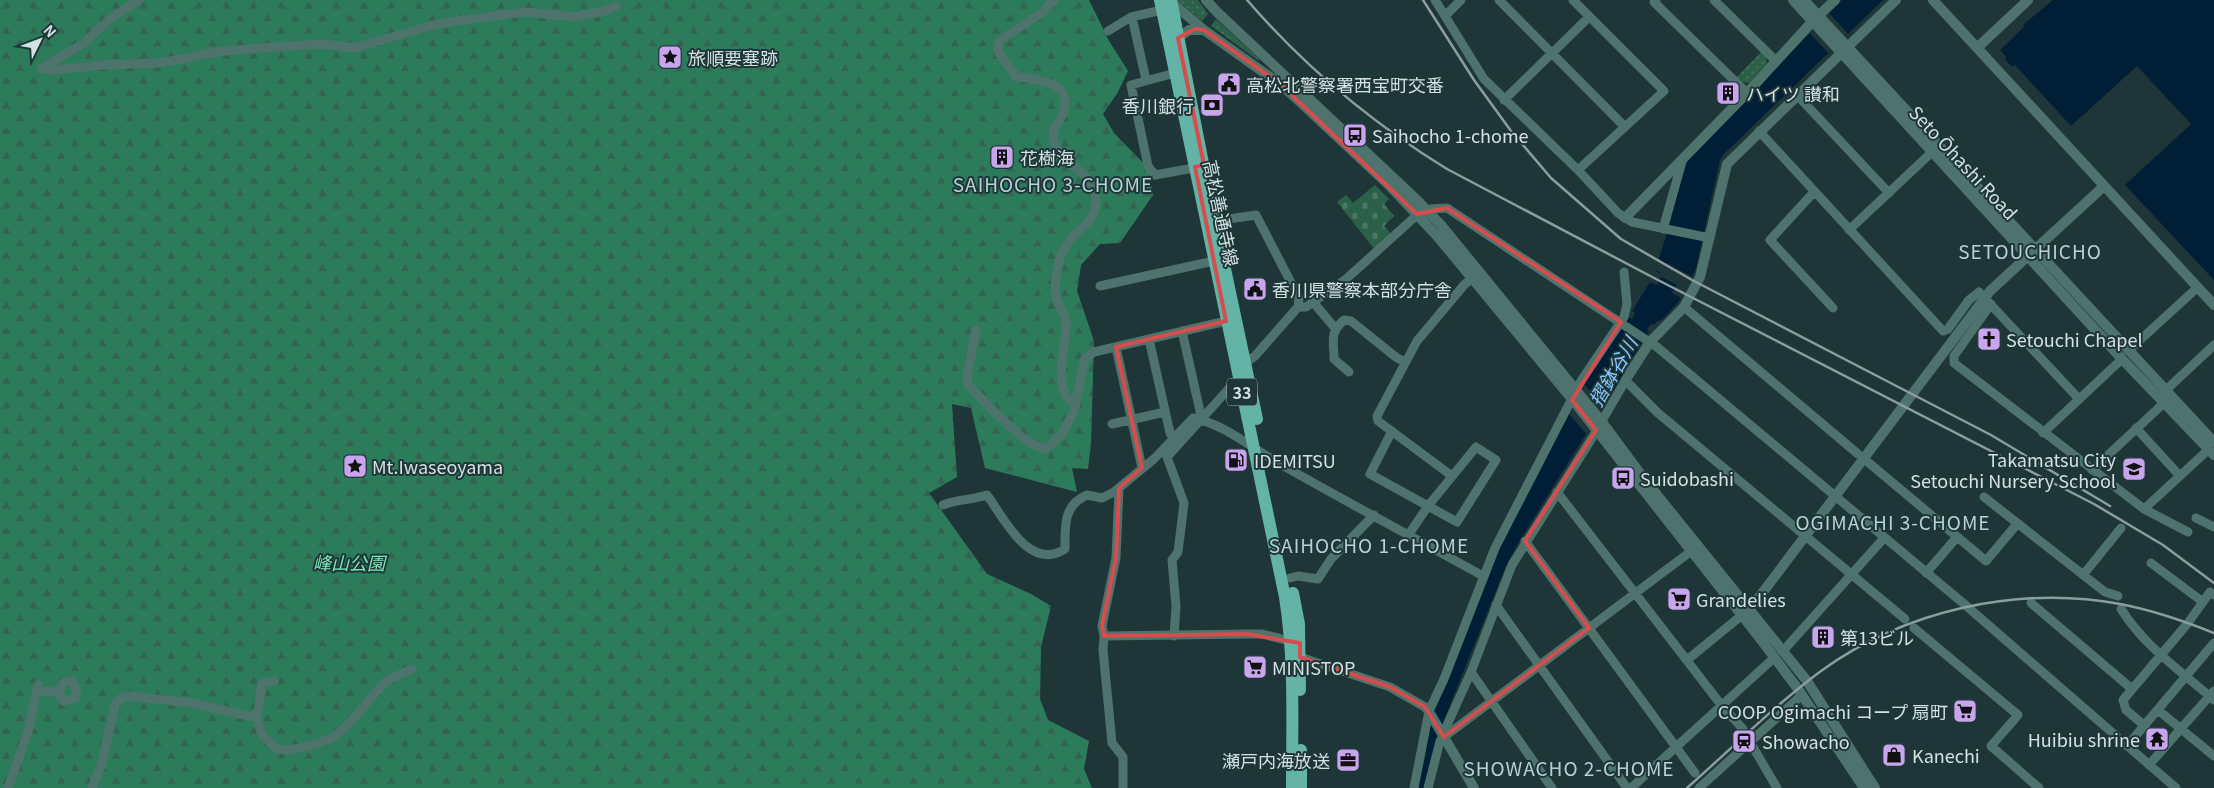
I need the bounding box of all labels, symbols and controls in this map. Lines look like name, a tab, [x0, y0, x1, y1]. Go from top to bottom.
north arrow	[15, 15, 65, 65]
text: N	[39, 20, 61, 41]
place icon: 旅順要塞跡	[657, 44, 683, 70]
place label: 旅順要塞跡	[688, 44, 778, 70]
public building icon: 高松北警察署西宝町交番	[1216, 71, 1242, 97]
place label: 高松北警察署西宝町交番	[1246, 71, 1444, 97]
building icon: ハイツ 讃和	[1715, 80, 1741, 106]
place label: ハイツ 讃和	[1746, 80, 1840, 106]
place label: 香川銀行	[1122, 92, 1194, 118]
bank icon: 香川銀行	[1199, 92, 1225, 118]
street label: Seto Ōhashi Road	[1904, 99, 2024, 225]
bus stop icon: Saihocho 1-chome	[1342, 122, 1368, 148]
place label: Saihocho 1-chome	[1372, 122, 1529, 148]
building icon: 花樹海	[989, 144, 1015, 170]
place label: 花樹海	[1020, 144, 1074, 170]
street label: 高松善通寺線	[1198, 157, 1246, 269]
district label: SAIHOCHO 3-CHOME	[953, 170, 1153, 197]
district label: SETOUCHICHO	[1958, 237, 2102, 264]
public building icon: 香川県警察本部分庁舎	[1242, 276, 1268, 302]
place label: 香川県警察本部分庁舎	[1272, 276, 1452, 302]
church icon: Setouchi Chapel	[1976, 326, 2002, 352]
place label: Setouchi Chapel	[2006, 326, 2143, 352]
water label: 摺鉢谷川	[1581, 330, 1644, 411]
road number: 33	[1227, 378, 1257, 406]
place label: Takamatsu City Setouchi Nursery School	[1910, 446, 2117, 493]
fuel station icon: IDEMITSU	[1223, 447, 1249, 473]
place label: IDEMITSU	[1254, 447, 1336, 473]
place icon: Mt.Iwaseoyama	[342, 453, 368, 479]
place label: Mt.Iwaseoyama	[372, 453, 503, 479]
school or university icon: Takamatsu City Setouchi Nursery School	[2121, 456, 2147, 482]
bus stop icon: Suidobashi	[1610, 465, 1636, 491]
place label: Suidobashi	[1640, 465, 1734, 491]
district label: OGIMACHI 3-CHOME	[1795, 508, 1991, 535]
district label: SAIHOCHO 1-CHOME	[1269, 531, 1469, 558]
park label: 峰山公園	[313, 549, 388, 575]
supermarket icon: Grandelies	[1666, 586, 1692, 612]
place label: Grandelies	[1696, 586, 1786, 612]
building icon: 第13ビル	[1810, 624, 1836, 650]
place label: 第13ビル	[1840, 624, 1914, 650]
supermarket icon: MINISTOP	[1242, 654, 1268, 680]
place label: MINISTOP	[1272, 654, 1355, 680]
place label: COOP Ogimachi コープ 扇町	[1718, 698, 1948, 724]
supermarket icon: COOP Ogimachi コープ 扇町	[1952, 698, 1978, 724]
place label: Huibiu shrine	[2028, 726, 2140, 752]
temple icon: Huibiu shrine	[2144, 726, 2170, 752]
station icon: Showacho	[1731, 728, 1757, 754]
place label: Showacho	[1762, 728, 1850, 754]
shop icon: Kanechi	[1881, 742, 1907, 768]
place label: Kanechi	[1912, 742, 1980, 768]
place label: 瀬戸内海放送	[1222, 747, 1330, 773]
office icon: 瀬戸内海放送	[1335, 747, 1361, 773]
district label: SHOWACHO 2-CHOME	[1463, 754, 1675, 781]

